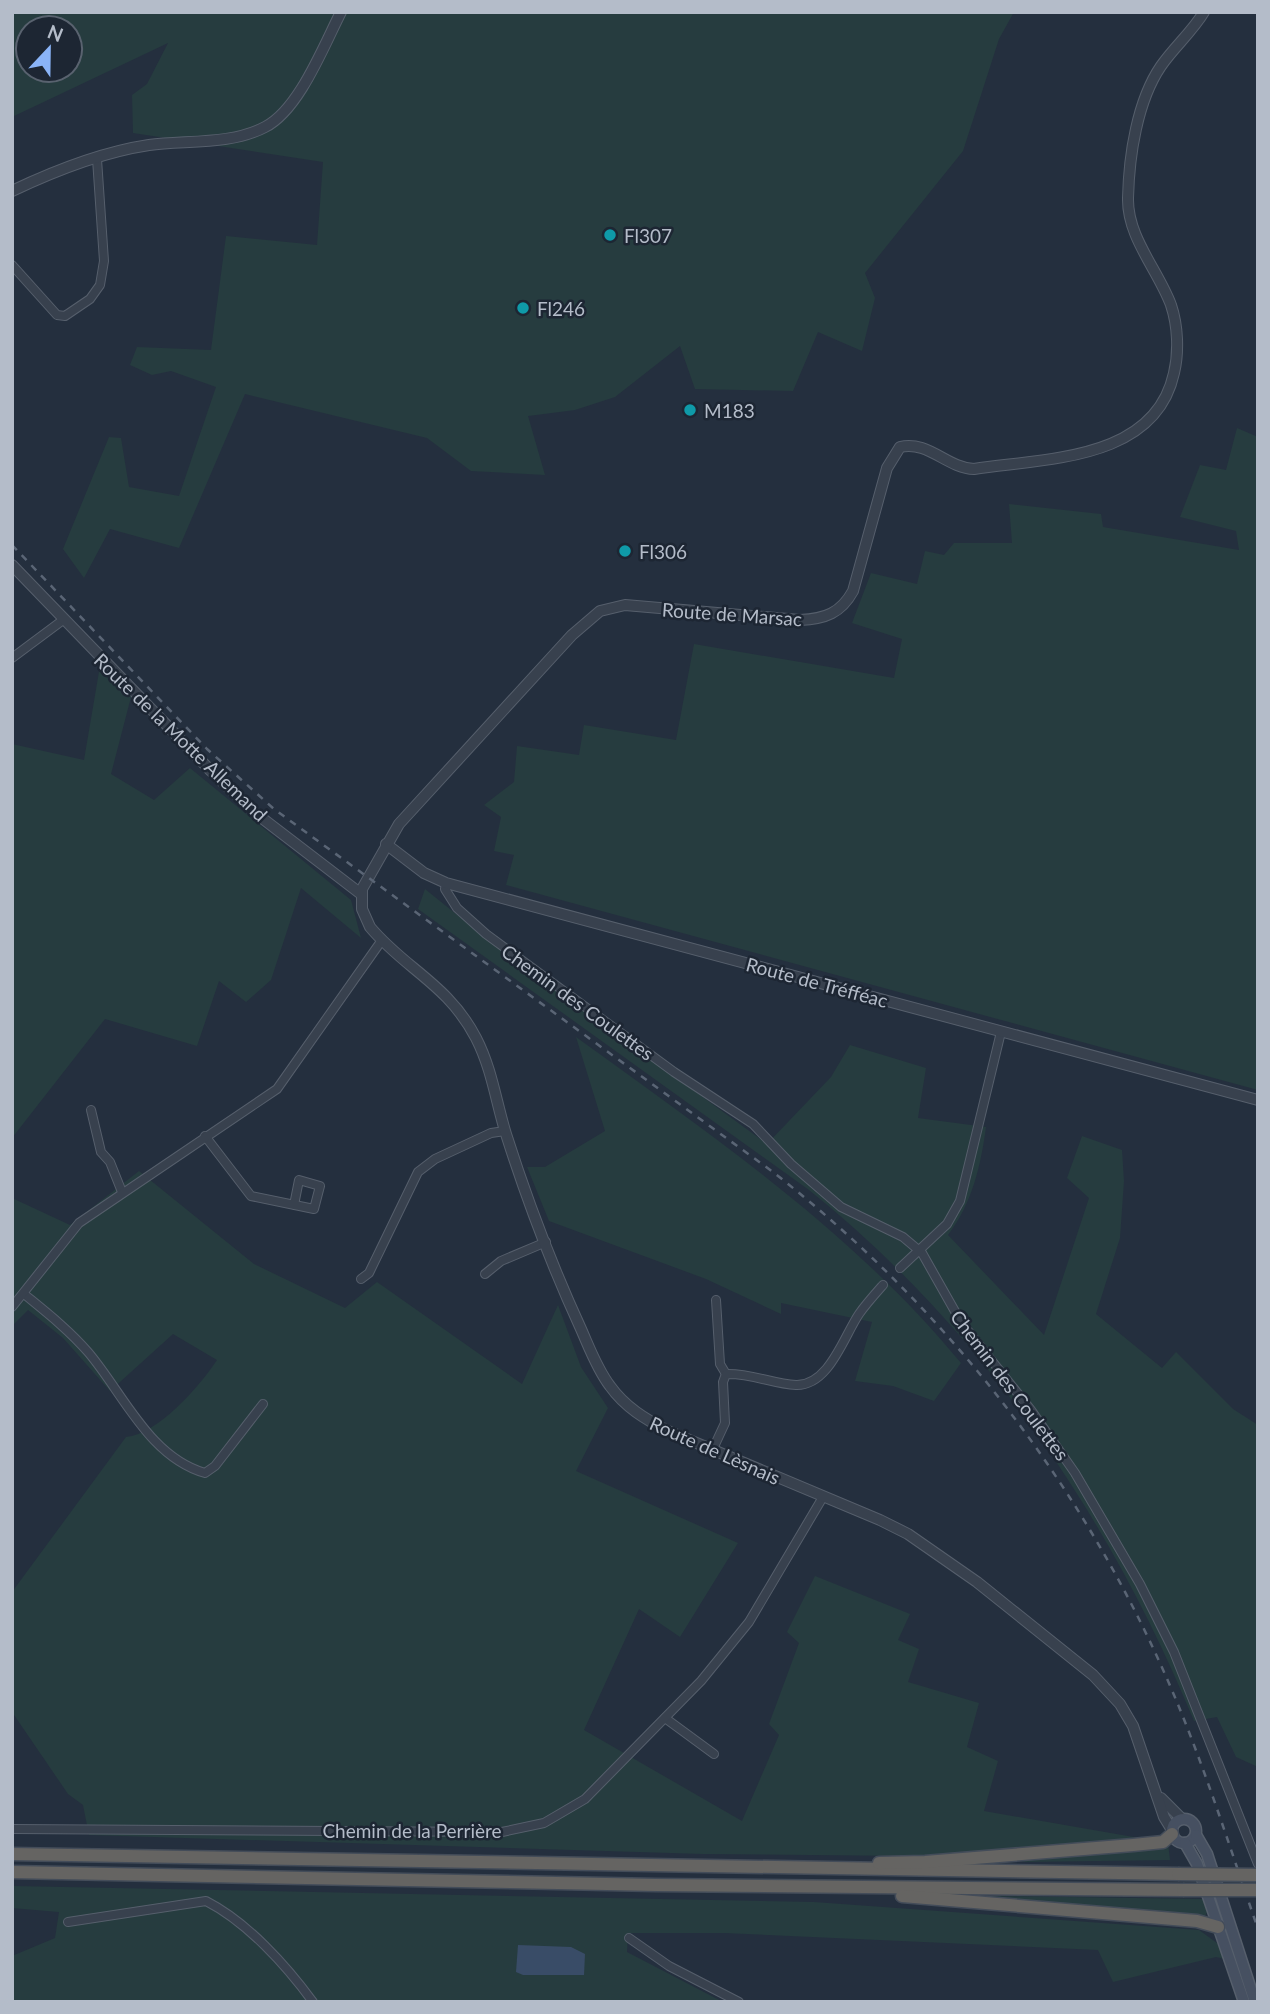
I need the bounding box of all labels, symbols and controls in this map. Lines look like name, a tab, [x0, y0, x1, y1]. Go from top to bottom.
north arrow	[14, 14, 84, 84]
text: N	[44, 19, 67, 46]
place label: Fl307	[624, 224, 672, 247]
marker: Fl307	[602, 227, 618, 243]
place label: Fl246	[537, 297, 585, 320]
marker: Fl246	[515, 300, 531, 316]
place label: M183	[704, 399, 755, 422]
marker: M183	[682, 402, 698, 418]
place label: Fl306	[639, 540, 687, 563]
marker: Fl306	[617, 543, 633, 559]
street label: Route de Marsac	[661, 598, 803, 630]
street label: Route de la Motte Allemand	[90, 648, 272, 826]
street label: Chemin des Coulettes	[498, 939, 658, 1065]
street label: Route de Tréfféac	[744, 952, 890, 1012]
street label: Chemin des Coulettes	[946, 1305, 1074, 1465]
street label: Route de Lèsnais	[646, 1411, 784, 1489]
street label: Chemin de la Perrière	[322, 1819, 502, 1842]

